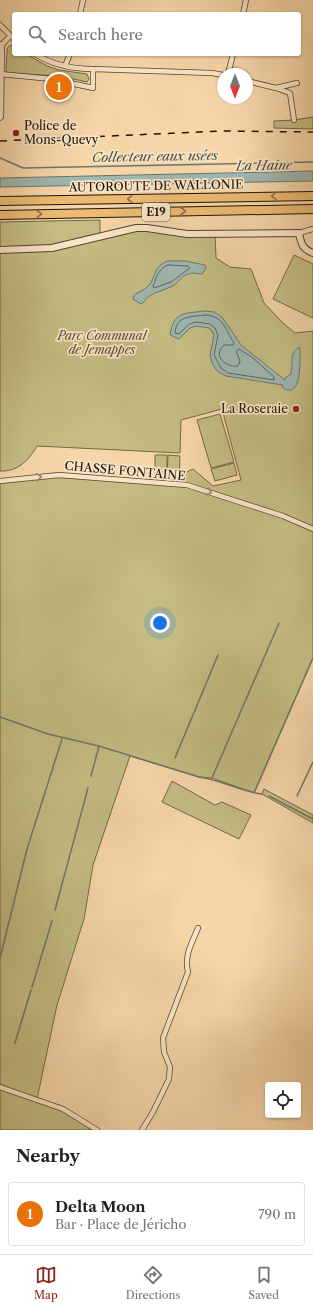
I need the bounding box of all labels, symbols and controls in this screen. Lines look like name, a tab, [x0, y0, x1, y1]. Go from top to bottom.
search box	[12, 12, 301, 56]
icon: search	[26, 23, 48, 45]
text: Search here	[58, 25, 143, 44]
north arrow	[217, 68, 253, 104]
pin: 1	[46, 72, 72, 102]
place label: Police de Mons-Quevy	[24, 118, 99, 147]
marker: Police de Mons-Quevy	[11, 128, 21, 138]
water label: Collecteur eaux usées	[92, 147, 219, 165]
water label: La Haine	[235, 156, 293, 174]
street label: AUTOROUTE DE WALLONIE	[67, 176, 243, 195]
one-way arrow	[271, 192, 277, 200]
one-way arrow	[127, 195, 133, 203]
road number: E19	[142, 203, 170, 221]
one-way arrow	[180, 207, 186, 215]
one-way arrow	[36, 210, 42, 218]
park label: Parc Communal de Jemappes	[56, 328, 148, 357]
place label: La Roseraie	[221, 401, 288, 416]
marker: La Roseraie	[291, 404, 301, 414]
street label: CHASSE FONTAINE	[64, 458, 186, 483]
one-way arrow	[36, 473, 42, 482]
one-way arrow	[206, 487, 213, 496]
your location	[150, 613, 170, 633]
map controls	[265, 1082, 301, 1118]
button: locate	[265, 1082, 301, 1118]
text: Nearby	[16, 1146, 80, 1166]
text: Delta Moon	[55, 1197, 146, 1216]
text: 1	[27, 1206, 33, 1222]
text: 790 m	[258, 1206, 296, 1222]
text: Bar · Place de Jéricho	[55, 1216, 186, 1232]
tab: Map	[34, 1264, 58, 1302]
tab: Directions	[126, 1264, 180, 1302]
tab: Saved	[248, 1264, 279, 1302]

